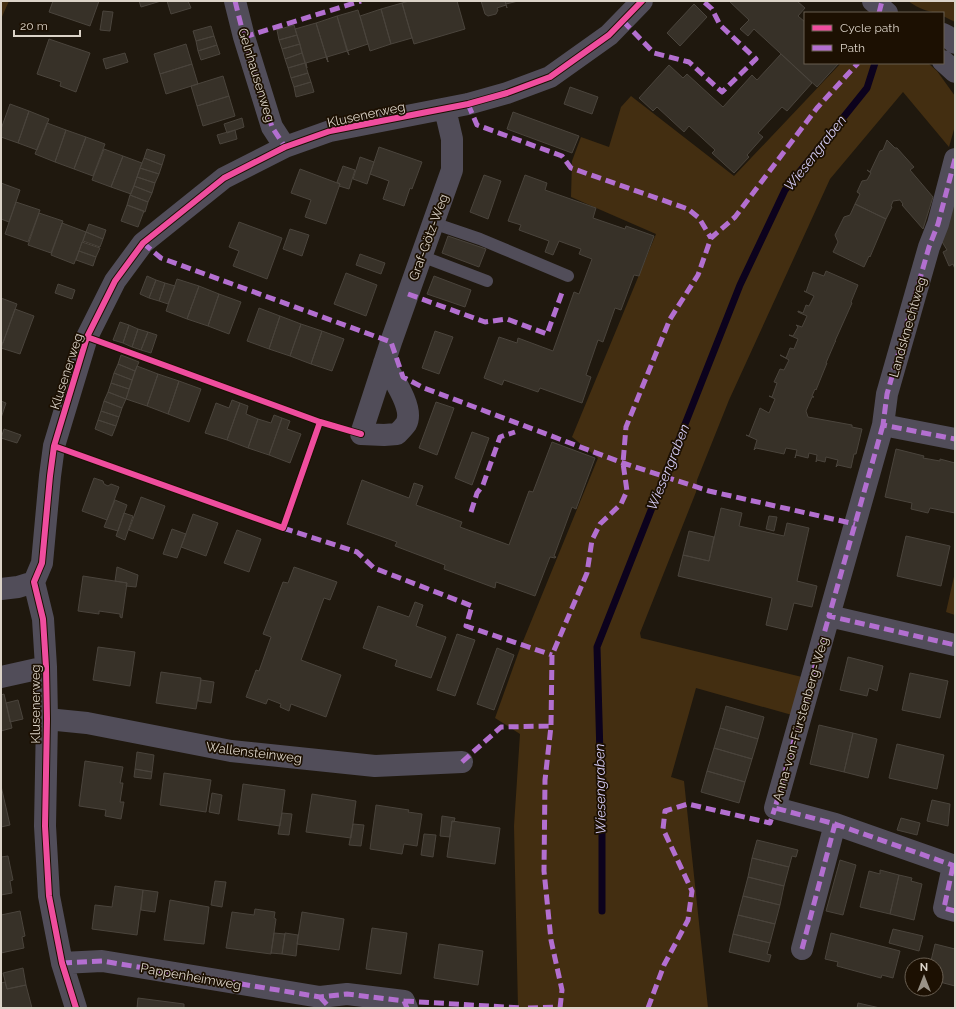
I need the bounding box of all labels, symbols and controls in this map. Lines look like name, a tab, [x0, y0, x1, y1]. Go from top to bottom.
scale bar	[14, 12, 80, 38]
legend	[804, 12, 944, 64]
text: 20 m	[20, 19, 48, 33]
text: Cycle path	[840, 21, 899, 35]
street label: Gelnhausenweg	[235, 26, 278, 124]
text: Path	[840, 41, 865, 55]
street label: Klusenerweg	[326, 99, 406, 130]
water label: Wiesengraben	[781, 112, 849, 194]
street label: Graf-Götz-Weg	[406, 192, 451, 283]
street label: Landsknechtweg	[886, 275, 929, 379]
street label: Klusenerweg	[47, 331, 86, 411]
water label: Wiesengraben	[644, 422, 693, 512]
street label: Anna-von-Fürstenberg-Weg	[770, 635, 831, 803]
street label: Klusenerweg	[28, 664, 43, 744]
street label: Wallensteinweg	[205, 739, 303, 766]
water label: Wiesengraben	[591, 743, 609, 835]
north arrow	[904, 957, 944, 997]
street label: Pappenheimweg	[139, 960, 243, 993]
text: N	[920, 961, 928, 974]

